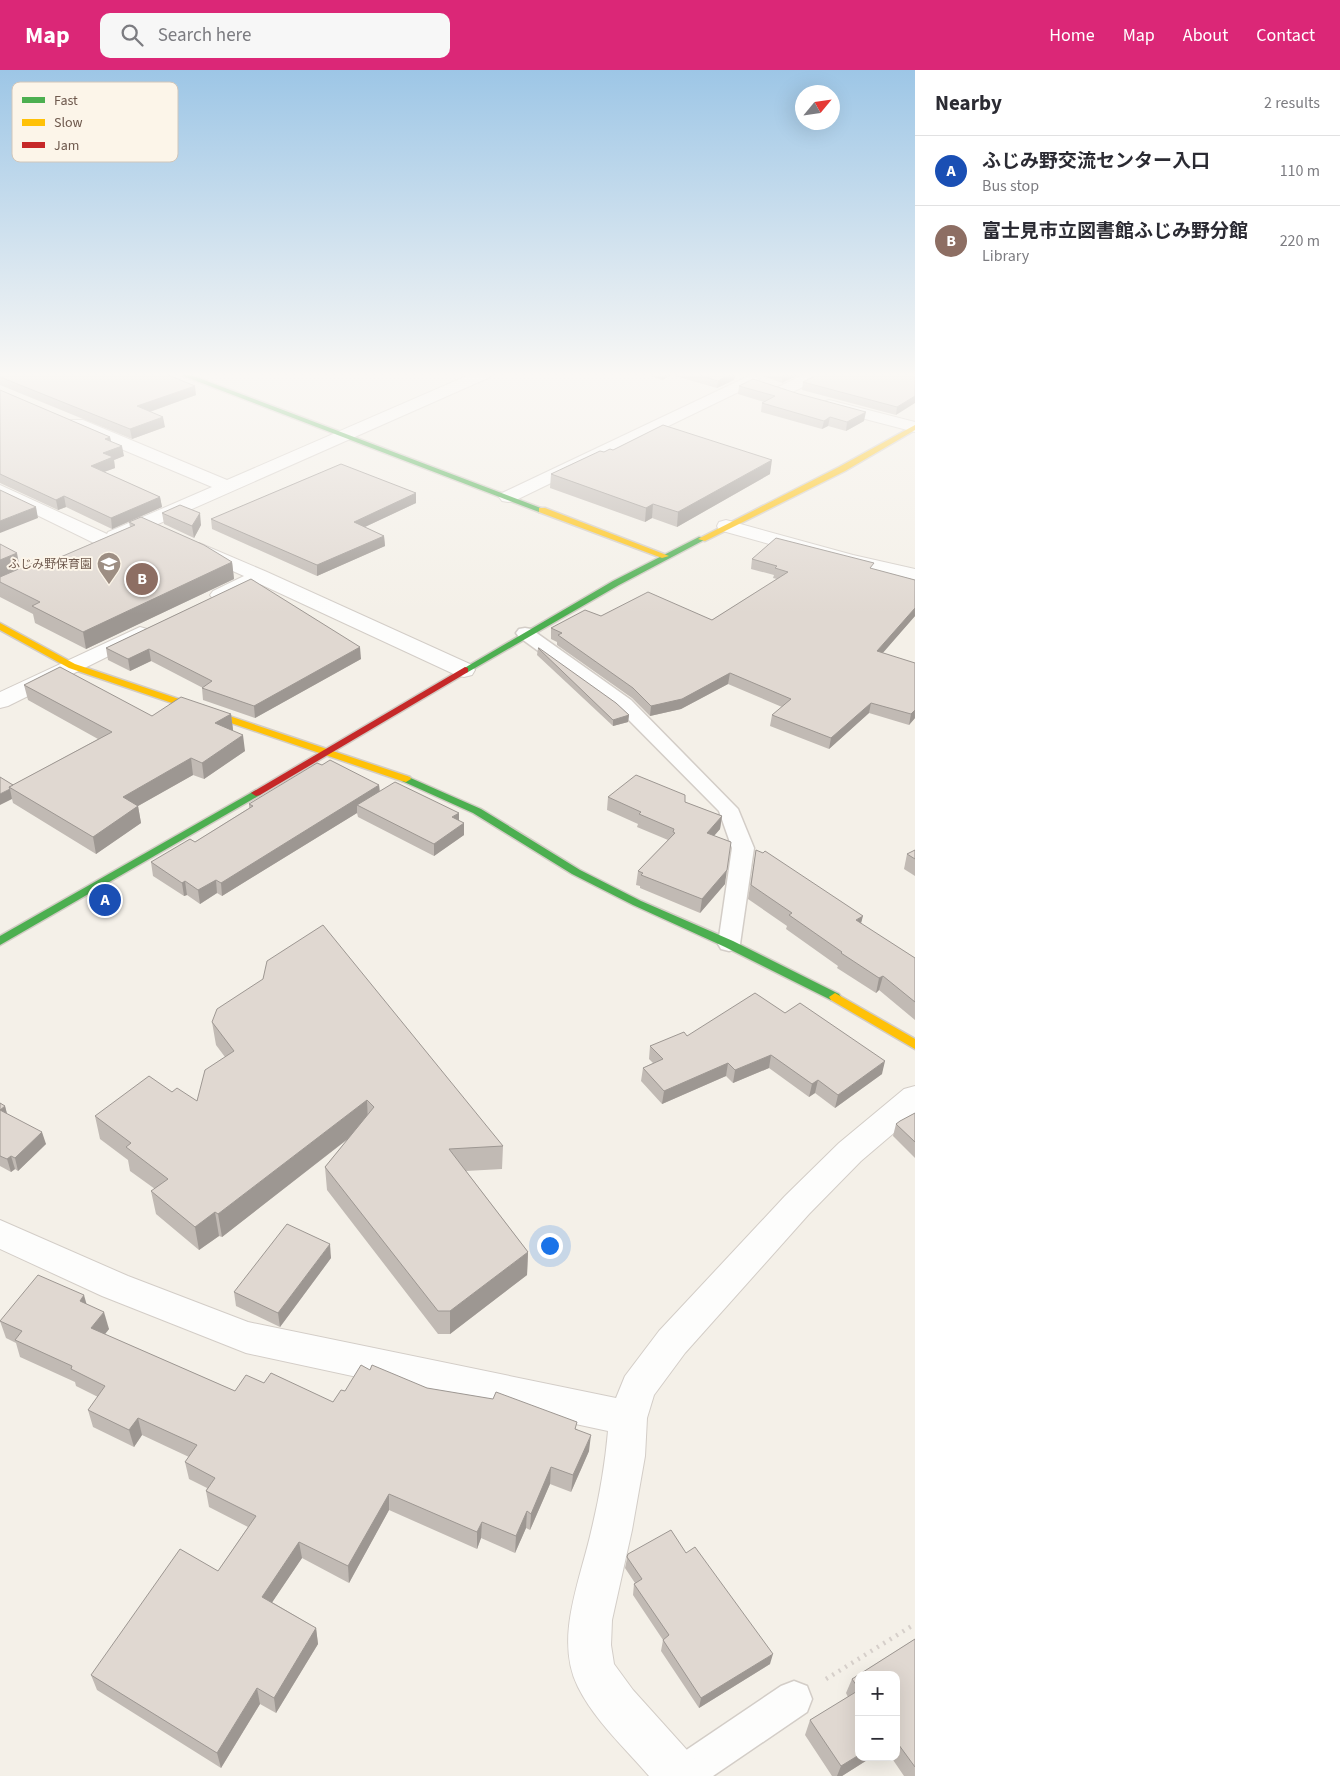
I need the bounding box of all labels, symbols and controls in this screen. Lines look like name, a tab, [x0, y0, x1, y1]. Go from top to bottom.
search box	[100, 13, 450, 58]
text: Map	[25, 18, 70, 53]
icon: search	[118, 21, 146, 49]
text: Search here	[158, 22, 251, 49]
text: Home	[1049, 23, 1095, 48]
text: Map	[1123, 23, 1155, 48]
text: About	[1183, 23, 1228, 48]
text: Contact	[1256, 23, 1315, 48]
legend	[12, 82, 178, 162]
north arrow	[795, 85, 840, 130]
text: Nearby	[935, 88, 1002, 118]
text: Fast	[54, 91, 78, 111]
text: 2 results	[1264, 92, 1320, 114]
text: Slow	[54, 113, 83, 133]
text: Jam	[54, 136, 79, 156]
text: ふじみ野交流センター入口	[982, 148, 1210, 175]
text: A	[946, 160, 956, 182]
text: 110 m	[1280, 160, 1320, 182]
text: Bus stop	[982, 175, 1039, 197]
text: 富士見市立図書館ふじみ野分館	[982, 218, 1248, 245]
text: B	[946, 230, 956, 252]
text: 220 m	[1280, 230, 1320, 252]
text: Library	[982, 245, 1029, 267]
school or university icon: ふじみ野保育園	[96, 551, 122, 585]
place label: ふじみ野保育園	[8, 556, 92, 573]
pin: B	[126, 560, 158, 598]
pin: A	[89, 881, 121, 919]
your location	[537, 1233, 563, 1259]
map controls	[855, 1671, 900, 1761]
button: +	[855, 1671, 900, 1716]
button: −	[855, 1716, 900, 1761]

